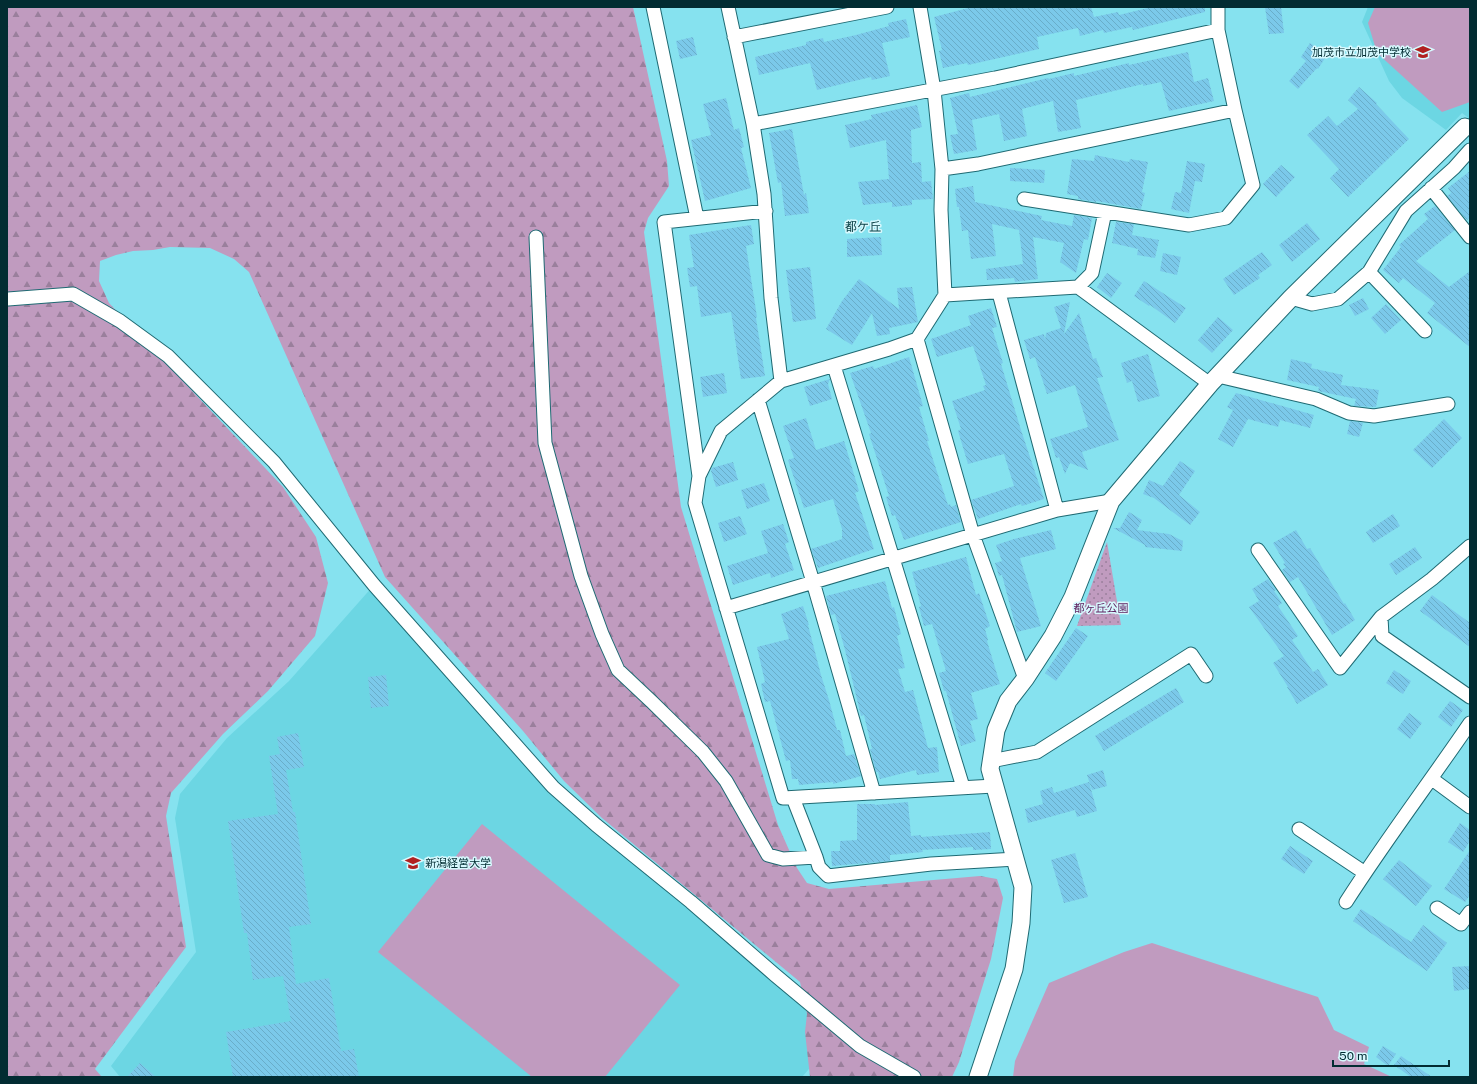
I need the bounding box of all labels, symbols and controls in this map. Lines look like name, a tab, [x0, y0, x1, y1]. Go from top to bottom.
school or university icon: 加茂市立加茂中学校	[1414, 43, 1432, 61]
place label: 加茂市立加茂中学校	[1312, 46, 1411, 58]
district label: 都ケ丘	[845, 220, 881, 234]
park label: 都ヶ丘公園	[1074, 602, 1129, 614]
school or university icon: 新潟経営大学	[404, 854, 422, 872]
place label: 新潟経営大学	[425, 857, 491, 869]
scale bar	[1333, 1042, 1449, 1068]
text: 50 m	[1339, 1049, 1367, 1063]

